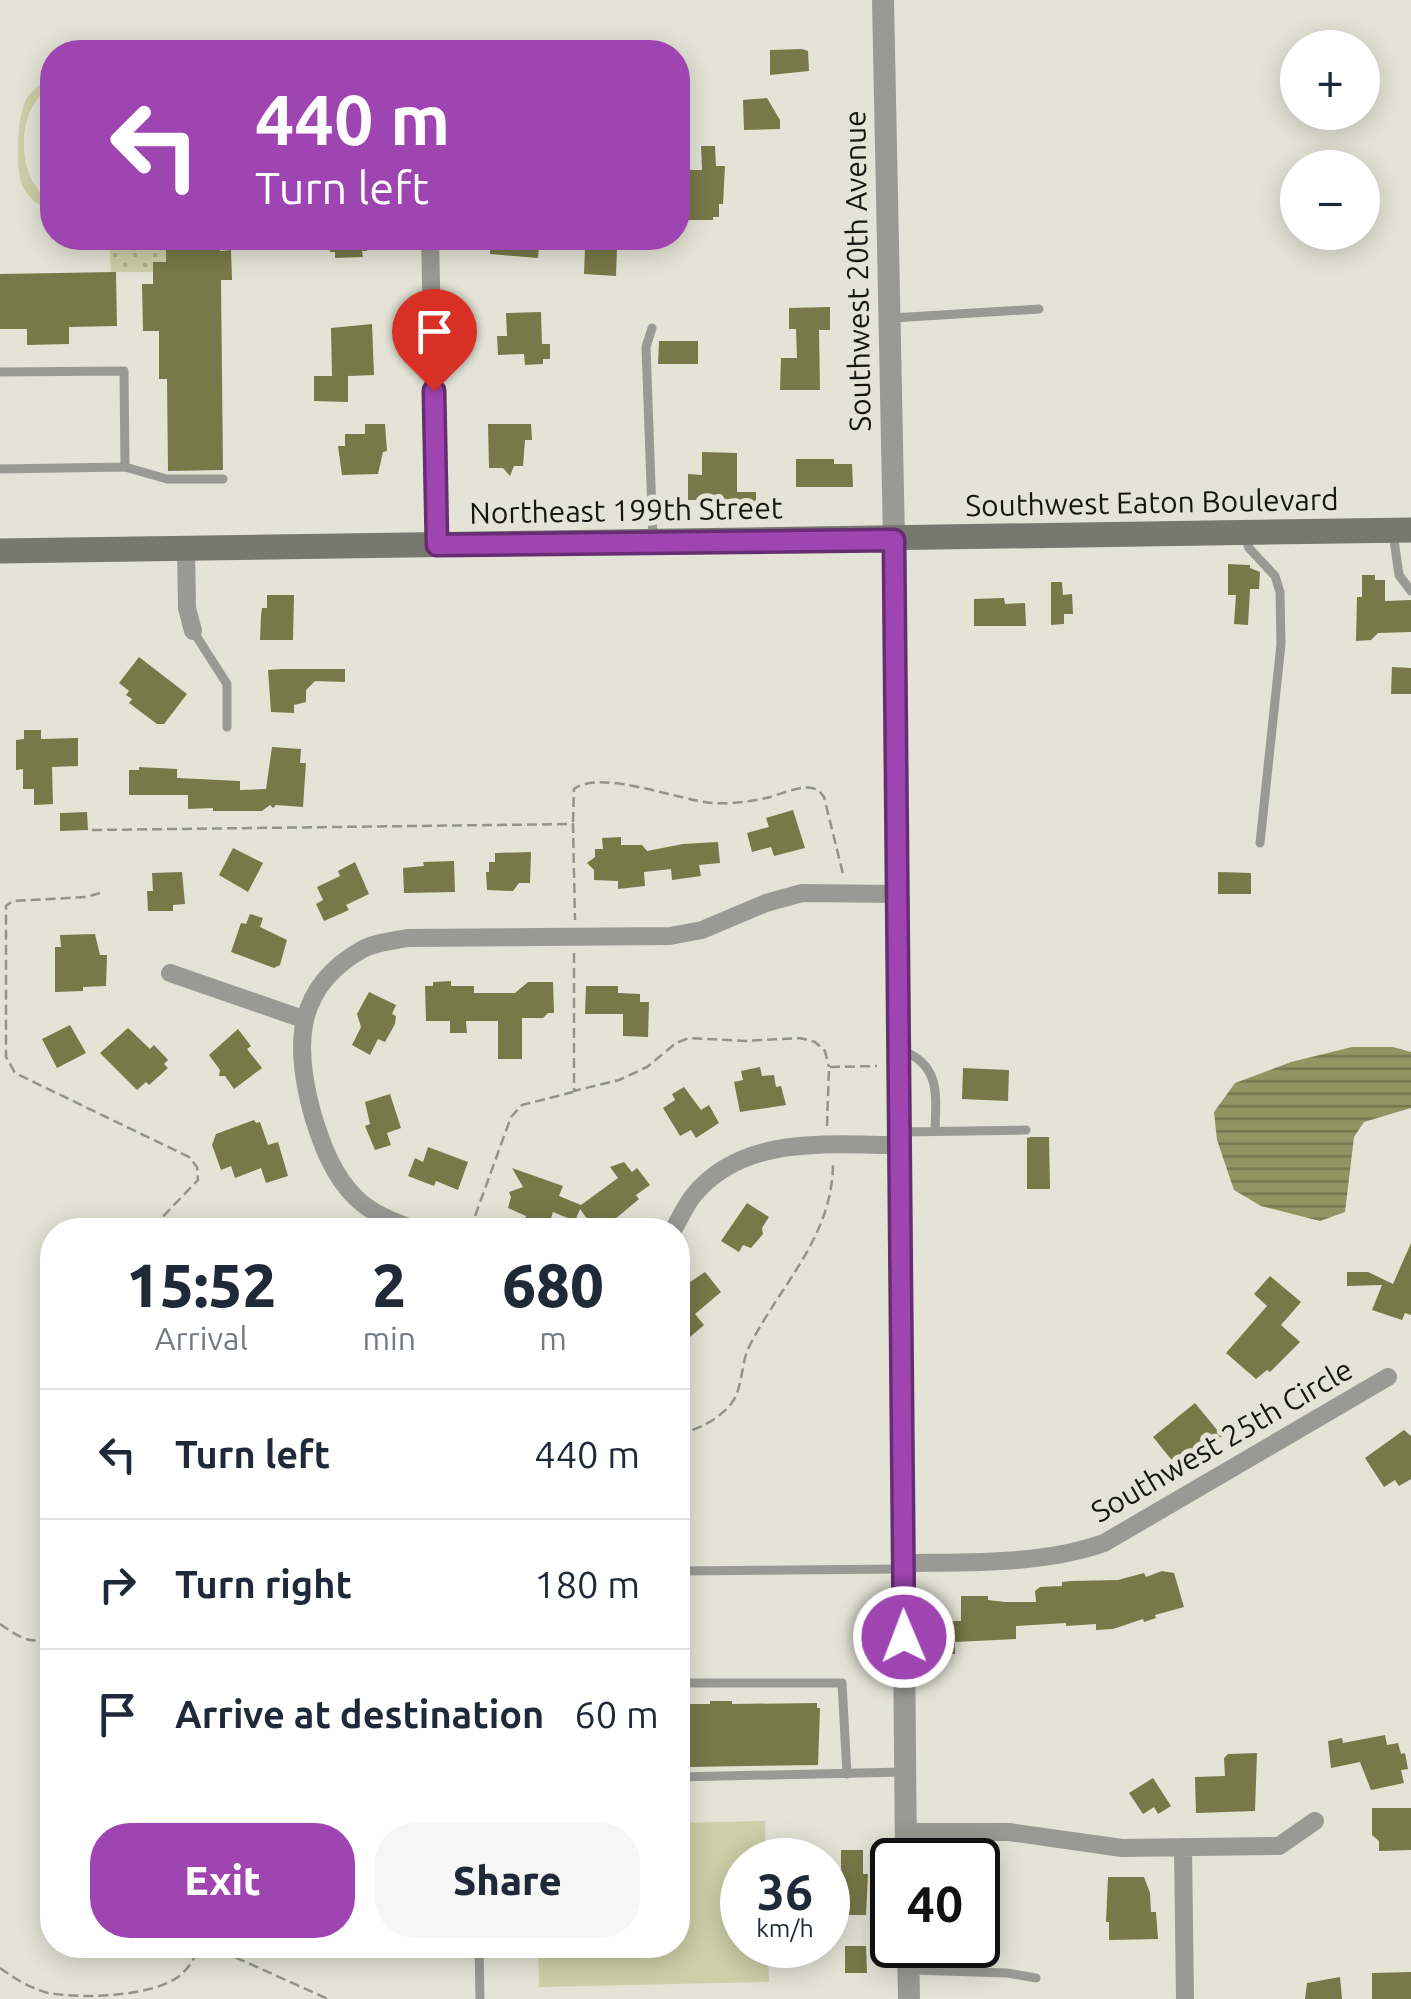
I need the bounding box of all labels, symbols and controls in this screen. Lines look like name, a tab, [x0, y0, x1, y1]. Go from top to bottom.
map controls	[1280, 30, 1380, 250]
button: +	[1280, 30, 1380, 130]
icon: left	[90, 80, 220, 210]
text: 440 m	[255, 80, 450, 158]
street label: Southwest 20th Avenue	[837, 110, 877, 432]
button: −	[1280, 150, 1380, 250]
text: Turn left	[255, 162, 429, 213]
pin	[392, 289, 477, 392]
icon: arrive	[407, 304, 462, 359]
street label: Southwest Eaton Boulevard	[965, 482, 1339, 522]
street label: Northeast 199th Street	[469, 490, 783, 530]
text: 15:52	[126, 1251, 276, 1318]
text: 2	[372, 1251, 406, 1318]
text: 680	[502, 1251, 604, 1318]
text: Arrival	[155, 1320, 248, 1356]
text: min	[362, 1320, 416, 1356]
text: m	[539, 1320, 567, 1356]
street label: Southwest 25th Circle	[1085, 1351, 1358, 1529]
icon: left	[90, 1427, 145, 1482]
text: Turn left	[175, 1433, 330, 1475]
text: 440 m	[534, 1433, 640, 1475]
icon: right	[90, 1557, 145, 1612]
text: Turn right	[175, 1563, 352, 1605]
text: 180 m	[534, 1563, 640, 1605]
position arrow	[852, 1585, 956, 1689]
icon: arrive	[90, 1687, 145, 1742]
text: Arrive at destination	[175, 1693, 544, 1735]
text: 60 m	[574, 1693, 659, 1735]
button: Exit	[90, 1823, 355, 1938]
button: Share	[375, 1823, 640, 1938]
speed limit sign: 40	[870, 1838, 1000, 1968]
text: 36	[757, 1863, 813, 1919]
text: km/h	[756, 1914, 814, 1942]

